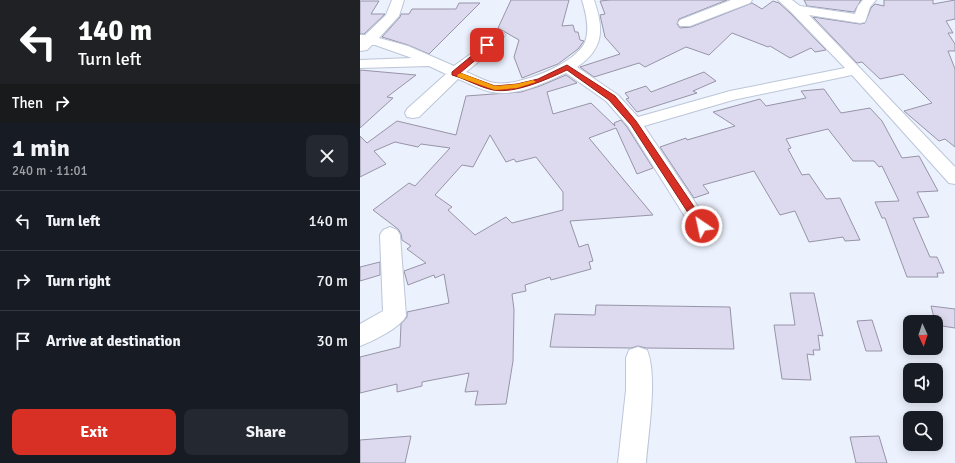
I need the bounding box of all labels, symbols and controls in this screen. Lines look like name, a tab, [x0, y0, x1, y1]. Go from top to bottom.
text: 140 m	[78, 14, 152, 48]
icon: left	[12, 16, 64, 68]
pin	[470, 28, 504, 62]
icon: arrive	[476, 34, 498, 56]
text: Turn left	[78, 48, 141, 70]
icon: right	[51, 92, 73, 114]
text: Then	[12, 94, 43, 112]
text: 1 min	[12, 133, 70, 163]
button: close	[306, 135, 348, 177]
text: 240 m · 11:01	[12, 163, 88, 179]
position arrow	[681, 205, 723, 247]
icon: left	[12, 210, 34, 232]
text: Turn left	[46, 212, 100, 230]
text: 140 m	[308, 212, 348, 230]
icon: right	[12, 270, 34, 292]
text: Turn right	[46, 272, 111, 290]
text: 70 m	[317, 272, 348, 290]
north arrow	[903, 315, 943, 355]
map controls	[903, 315, 943, 451]
icon: arrive	[12, 330, 34, 352]
text: Arrive at destination	[46, 332, 181, 350]
text: 30 m	[317, 332, 348, 350]
button: sound	[903, 363, 943, 403]
button: Exit	[12, 409, 176, 455]
button: Share	[184, 409, 348, 455]
button: search	[903, 411, 943, 451]

